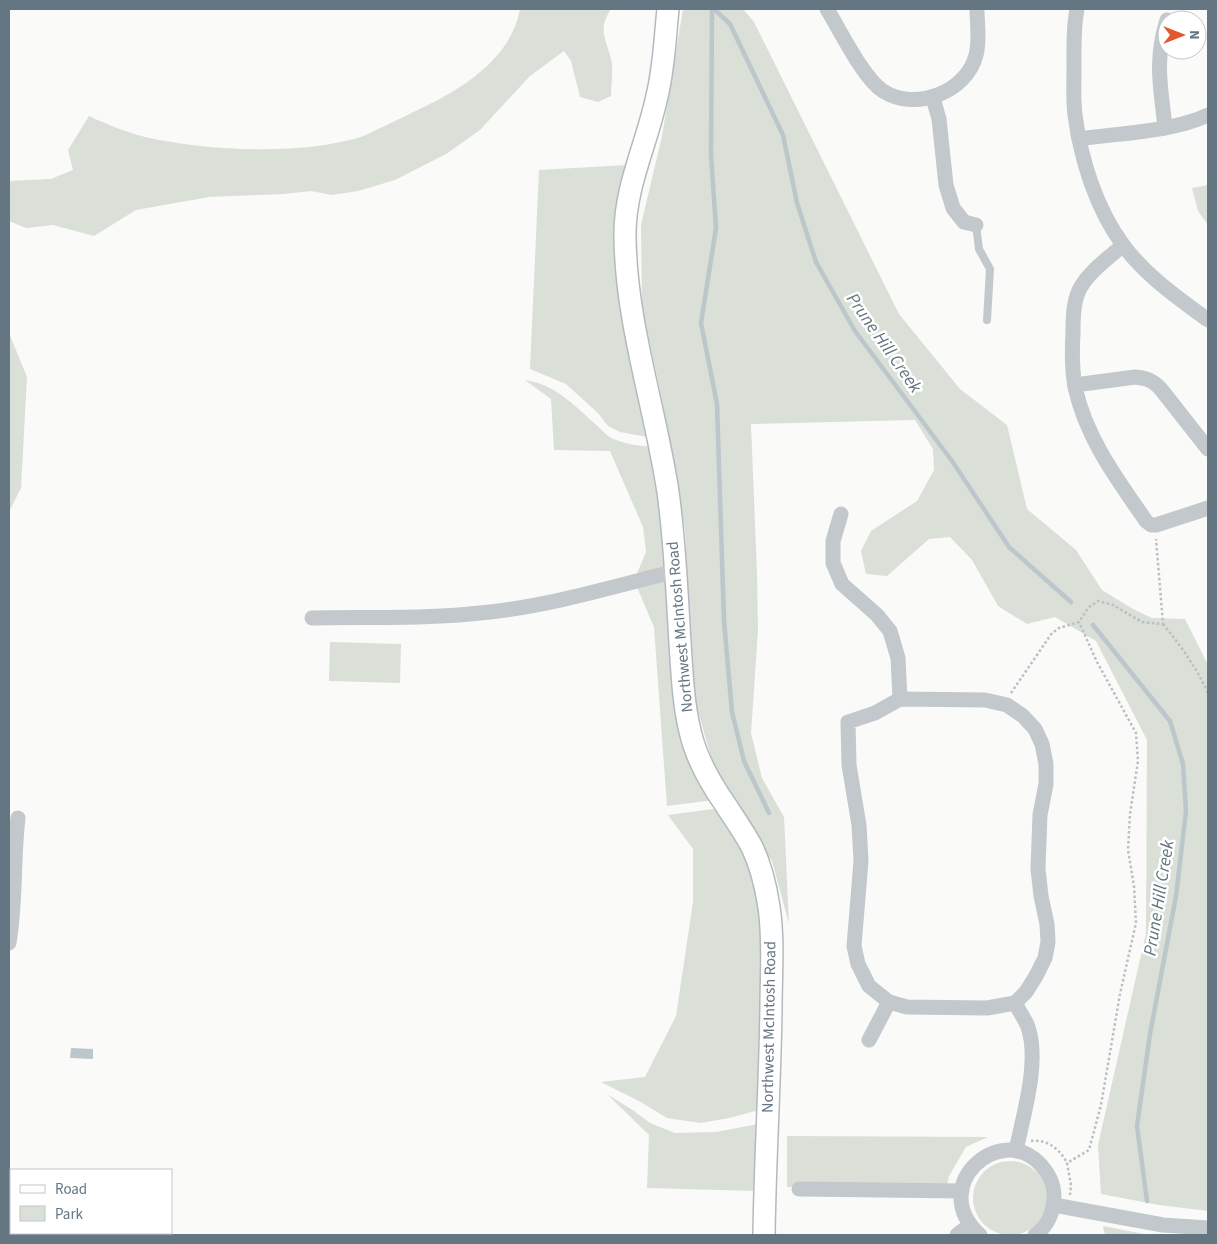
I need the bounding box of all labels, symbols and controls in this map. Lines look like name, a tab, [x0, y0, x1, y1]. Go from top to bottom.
north arrow	[1157, 10, 1207, 60]
text: N	[1184, 30, 1204, 40]
water label: Prune Hill Creek	[840, 288, 928, 398]
street label: Northwest McIntosh Road	[662, 541, 698, 713]
water label: Prune Hill Creek	[1138, 838, 1181, 958]
street label: Northwest McIntosh Road	[757, 941, 781, 1113]
legend	[10, 1169, 172, 1234]
text: Road	[55, 1179, 87, 1200]
text: Park	[55, 1204, 84, 1225]

